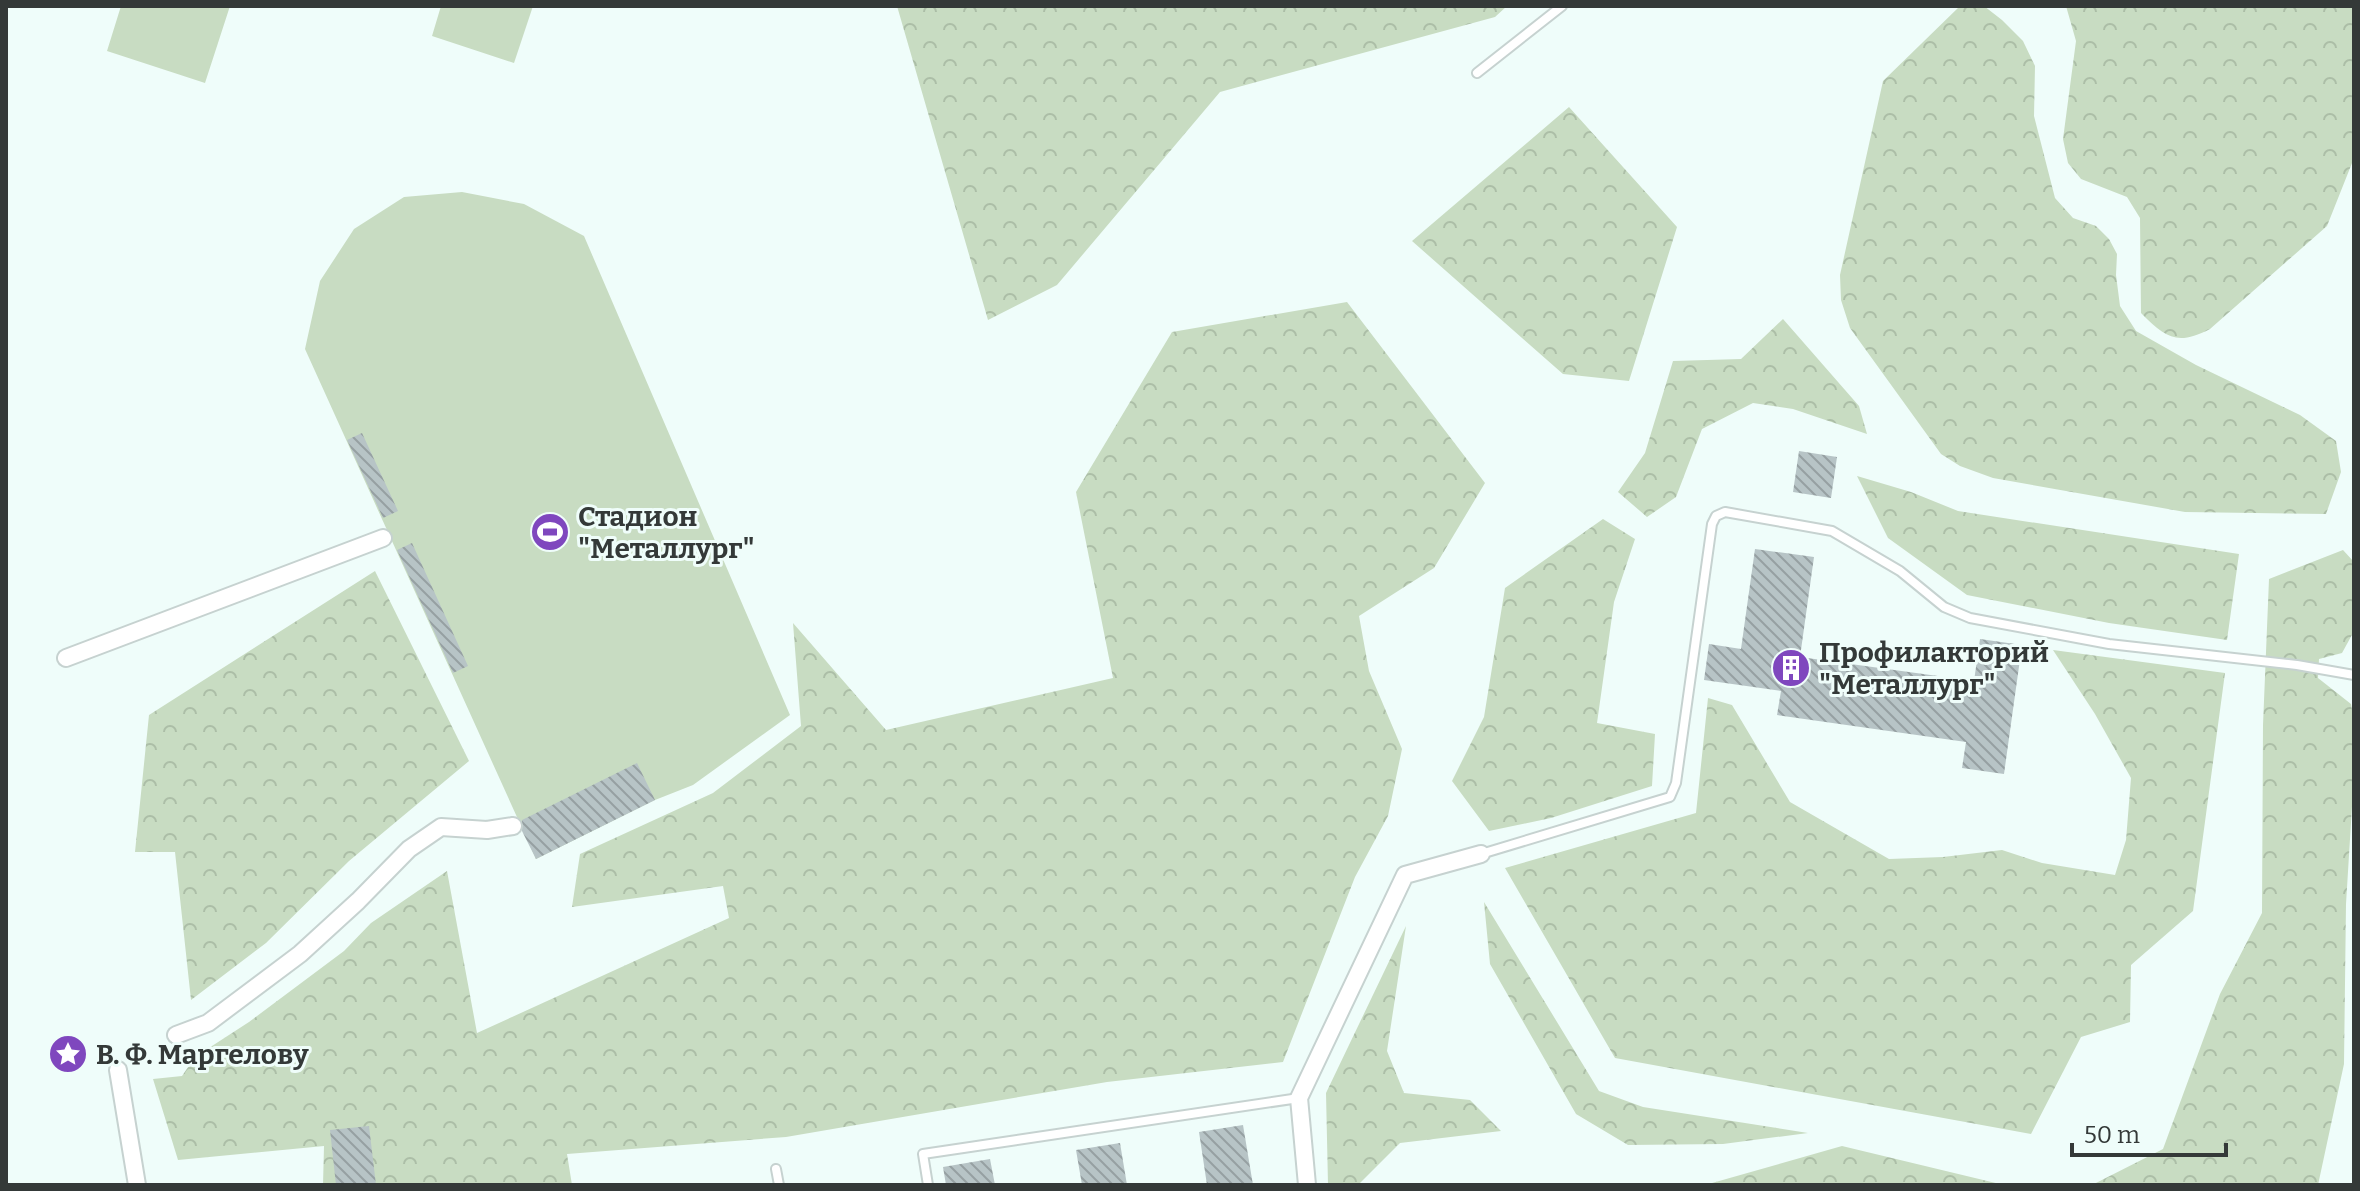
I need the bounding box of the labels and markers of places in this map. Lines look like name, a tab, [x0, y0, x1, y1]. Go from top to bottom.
place label: Стадион "Металлург"	[578, 500, 755, 565]
sports icon: Стадион "Металлург"	[529, 511, 571, 553]
place label: Профилакторий "Металлург"	[1819, 636, 2049, 701]
building icon: Профилакторий "Металлург"	[1770, 647, 1812, 689]
place icon: В. Ф. Маргелову	[47, 1033, 89, 1075]
place label: В. Ф. Маргелову	[96, 1038, 309, 1071]

